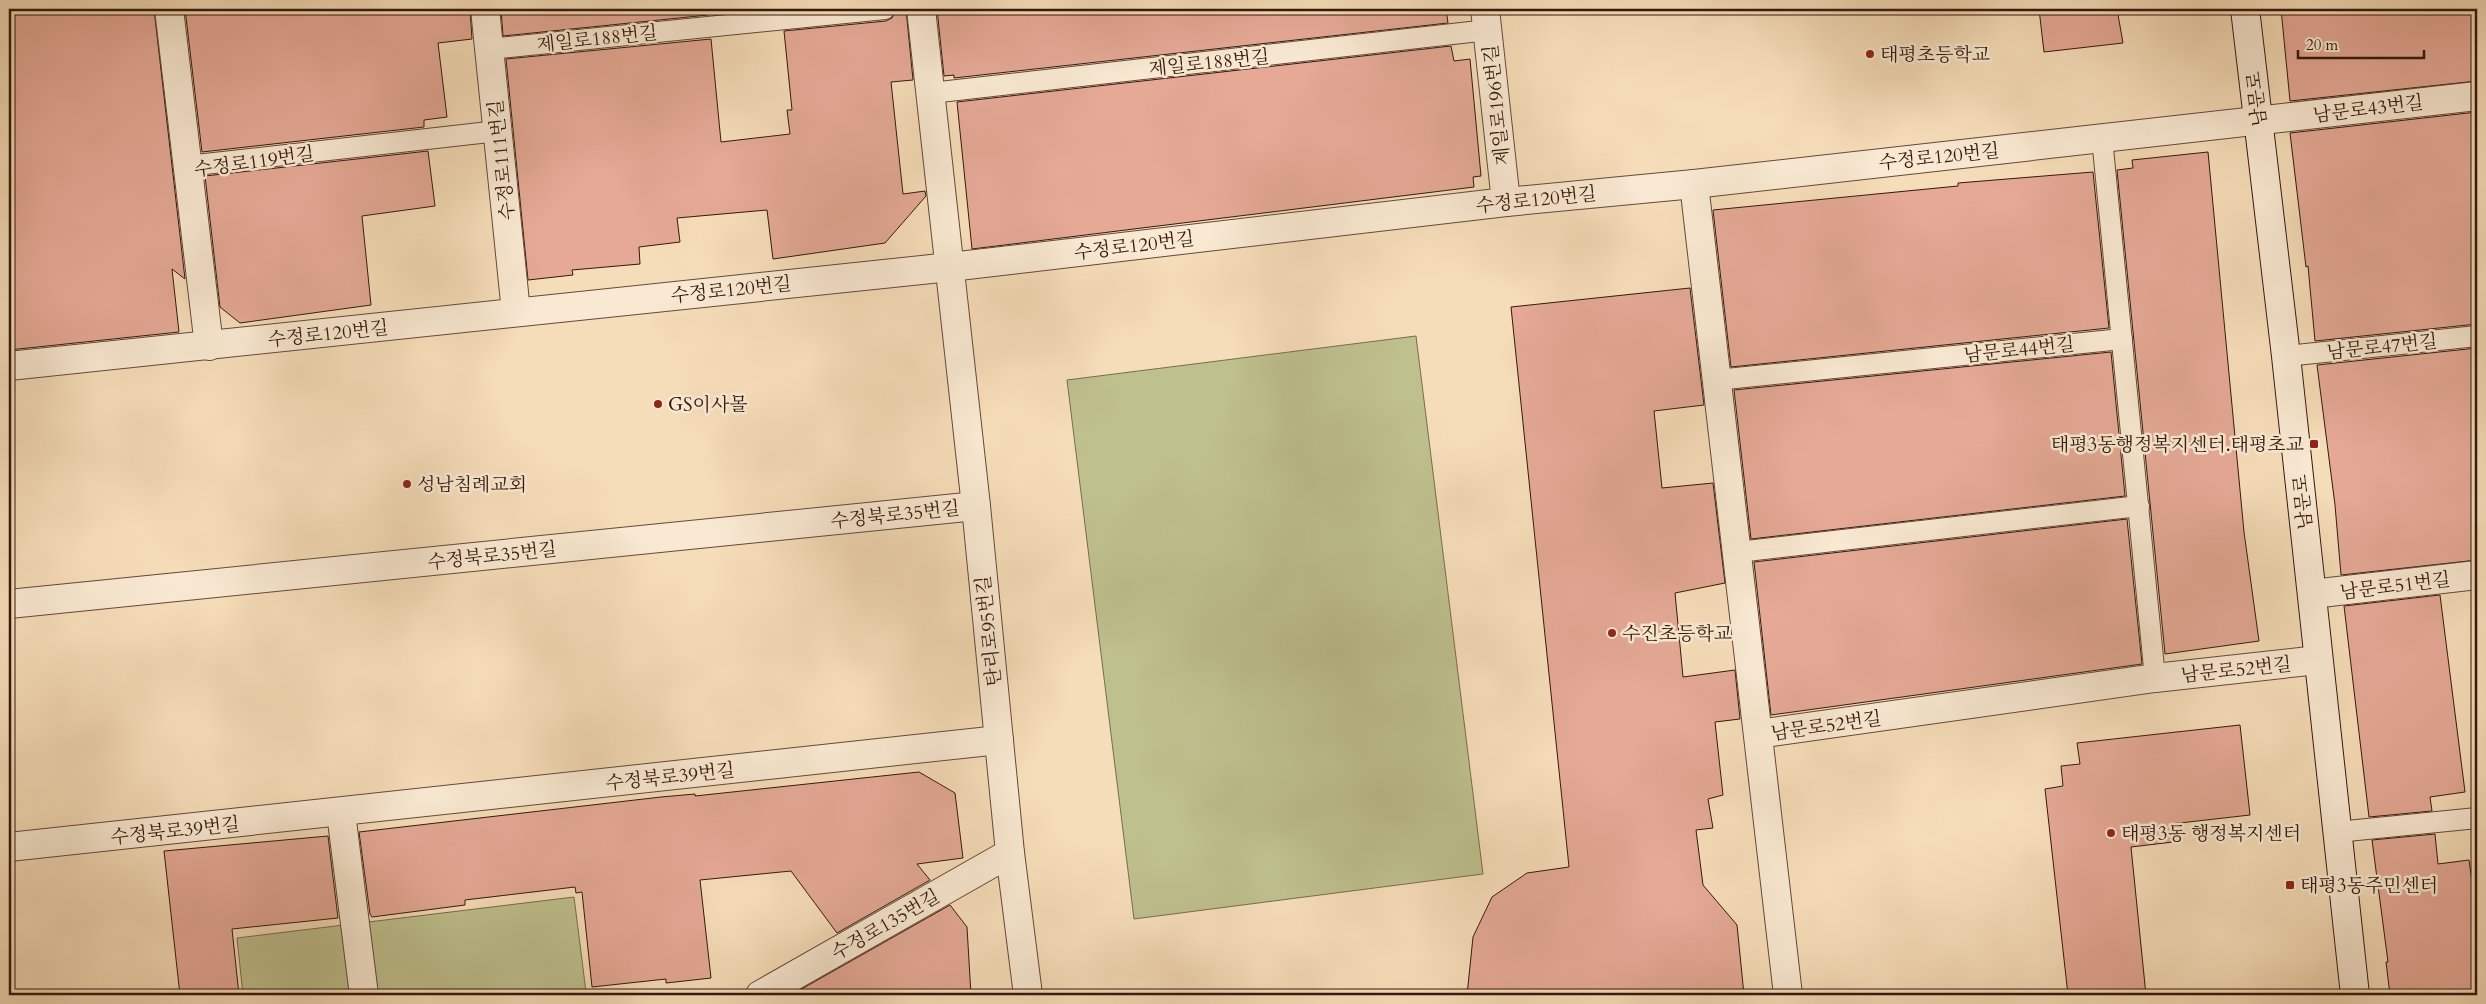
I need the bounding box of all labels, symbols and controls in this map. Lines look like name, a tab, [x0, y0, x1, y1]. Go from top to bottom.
street label: 제일로188번길	[536, 20, 659, 58]
scale bar	[2298, 28, 2425, 60]
text: 20 m	[2306, 35, 2338, 55]
place label: 태평초등학교	[1880, 42, 1990, 68]
street label: 제일로196번길	[1478, 43, 1516, 166]
street label: 제일로188번길	[1148, 44, 1271, 82]
marker: 태평초등학교	[1864, 48, 1876, 60]
street label: 남문로	[2241, 70, 2273, 128]
street label: 남문로43번길	[2311, 89, 2425, 129]
street label: 수정로111번길	[483, 98, 521, 221]
street label: 수정로120번길	[1878, 138, 2001, 176]
street label: 수정로119번길	[192, 141, 316, 183]
street label: 수정로120번길	[1475, 181, 1598, 219]
street label: 수정로120번길	[1073, 226, 1196, 266]
street label: 수정로120번길	[670, 271, 793, 309]
street label: 수정로120번길	[267, 315, 390, 353]
street label: 남문로47번길	[2325, 328, 2439, 366]
street label: 남문로44번길	[1962, 331, 2076, 369]
place label: GS이사몰	[668, 392, 748, 418]
marker: GS이사몰	[652, 398, 664, 410]
place label: 태평3동행정복지센터.태평초교	[2051, 432, 2304, 458]
marker: 태평3동행정복지센터.태평초교	[2308, 438, 2320, 450]
place label: 성남침례교회	[417, 472, 527, 498]
street label: 남문로	[2287, 473, 2319, 531]
marker: 성남침례교회	[401, 478, 413, 490]
street label: 수정북로35번길	[829, 495, 961, 535]
street label: 수정북로35번길	[426, 536, 558, 576]
street label: 남문로51번길	[2338, 566, 2452, 606]
street label: 탄리로95번길	[970, 574, 1008, 688]
place label: 수진초등학교	[1622, 621, 1732, 647]
marker: 수진초등학교	[1606, 627, 1618, 639]
street label: 남문로52번길	[2179, 651, 2293, 689]
street label: 남문로52번길	[1769, 705, 1883, 747]
street label: 수정북로39번길	[604, 757, 736, 797]
street label: 수정북로39번길	[109, 811, 241, 851]
place label: 태평3동 행정복지센터	[2121, 821, 2301, 847]
marker: 태평3동 행정복지센터	[2105, 827, 2117, 839]
place label: 태평3동주민센터	[2300, 873, 2438, 899]
marker: 태평3동주민센터	[2284, 879, 2296, 891]
street label: 수정로135번길	[827, 883, 944, 966]

